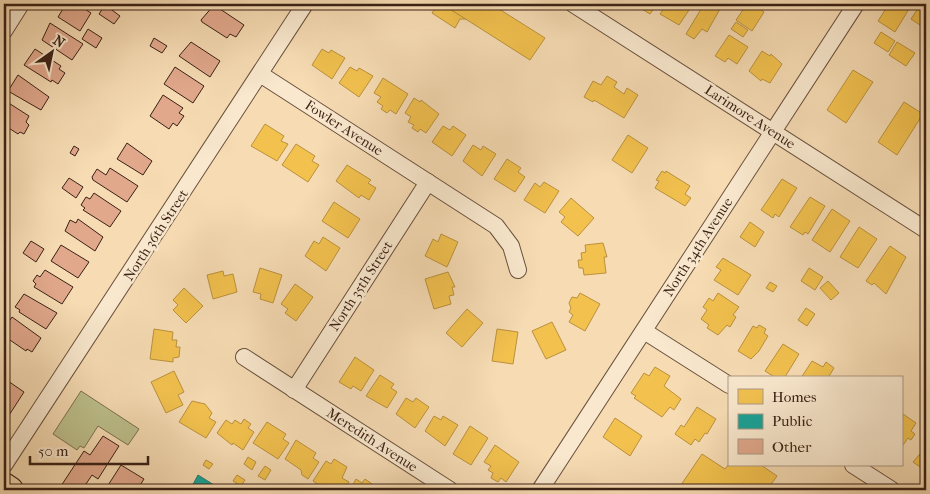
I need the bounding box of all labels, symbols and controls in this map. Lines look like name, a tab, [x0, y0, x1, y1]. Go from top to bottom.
north arrow	[28, 28, 78, 78]
text: N	[50, 31, 68, 52]
street label: Larimore Avenue	[701, 81, 799, 153]
street label: Fowler Avenue	[302, 97, 386, 160]
street label: North 36th Street	[120, 186, 192, 284]
street label: North 34th Avenue	[660, 194, 736, 300]
street label: North 35th Street	[326, 238, 396, 334]
legend	[728, 376, 902, 466]
text: Homes	[772, 388, 817, 406]
street label: Meredith Avenue	[323, 404, 421, 476]
text: Public	[772, 412, 813, 430]
scale bar	[30, 434, 148, 466]
text: Other	[772, 438, 812, 456]
text: 50 m	[38, 442, 69, 460]

